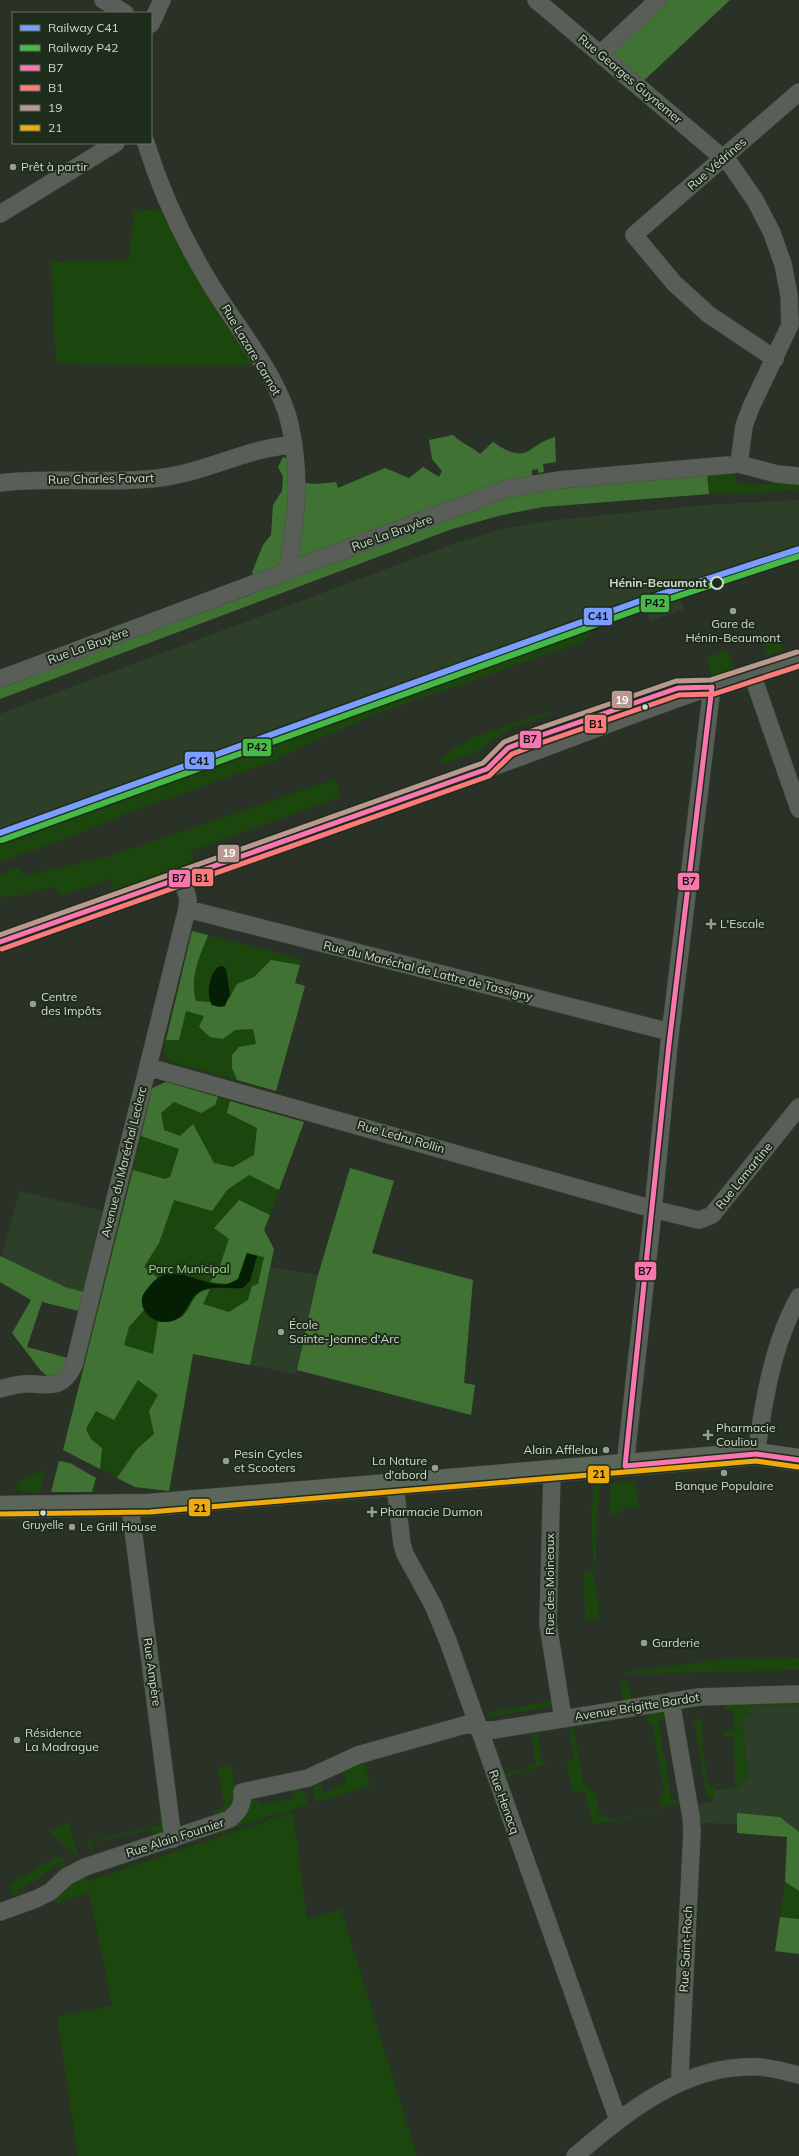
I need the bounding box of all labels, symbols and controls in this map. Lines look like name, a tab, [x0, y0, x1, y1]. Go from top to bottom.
legend	[12, 12, 152, 144]
text: Railway C41	[48, 20, 119, 35]
street label: Rue Georges Guynemer	[575, 31, 686, 127]
text: Railway P42	[48, 40, 118, 55]
text: B7	[48, 60, 63, 75]
text: B1	[48, 80, 63, 95]
text: 19	[48, 100, 62, 115]
text: 21	[48, 120, 62, 135]
street label: Rue Védrines	[684, 134, 749, 193]
place label: Prêt à partir	[21, 159, 88, 174]
marker: Prêt à partir	[8, 162, 18, 172]
street label: Rue Lazare Carnot	[218, 302, 285, 398]
street label: Rue Charles Favart	[48, 470, 154, 487]
street label: Rue La Bruyère	[349, 511, 434, 554]
place label: Hénin-Beaumont	[609, 575, 707, 590]
marker: Hénin-Beaumont	[710, 576, 724, 590]
line badge: P42	[640, 594, 670, 613]
text: P42	[645, 596, 666, 610]
marker: Gare de Hénin-Beaumont	[728, 606, 738, 616]
line badge: C41	[583, 607, 613, 626]
text: C41	[588, 609, 609, 623]
place label: Gare de Hénin-Beaumont	[685, 616, 781, 645]
street label: Rue La Bruyère	[45, 624, 130, 667]
line badge: 19	[611, 690, 633, 709]
text: 19	[615, 693, 629, 707]
unlabelled marker	[640, 702, 650, 712]
line badge: B1	[584, 714, 607, 734]
text: B1	[589, 717, 603, 731]
line badge: B7	[519, 730, 542, 749]
text: B7	[523, 732, 537, 746]
line badge: P42	[242, 738, 272, 757]
text: P42	[247, 740, 268, 754]
line badge: C41	[184, 751, 215, 770]
text: C41	[189, 754, 210, 768]
line badge: 19	[217, 844, 240, 863]
text: 19	[222, 846, 236, 860]
line badge: B1	[191, 868, 214, 887]
line badge: B7	[168, 869, 191, 888]
text: B7	[172, 871, 186, 885]
text: B1	[195, 871, 209, 885]
line badge: B7	[677, 872, 700, 891]
text: B7	[682, 874, 696, 888]
place label: L'Escale	[720, 916, 765, 931]
marker: L'Escale	[705, 918, 717, 930]
street label: Rue du Maréchal de Lattre de Tassigny	[322, 937, 535, 1004]
place label: Centre des Impôts	[41, 989, 102, 1018]
marker: Centre des Impôts	[28, 999, 38, 1009]
street label: Avenue du Maréchal Leclerc	[97, 1085, 150, 1239]
street label: Rue Ledru Rollin	[356, 1117, 447, 1156]
street label: Rue Lamartine	[712, 1139, 775, 1212]
park label: Parc Municipal	[148, 1261, 230, 1276]
line badge: B7	[634, 1261, 657, 1281]
text: B7	[638, 1264, 652, 1278]
place label: École Sainte-Jeanne d'Arc	[289, 1317, 400, 1346]
marker: École Sainte-Jeanne d'Arc	[276, 1327, 286, 1337]
place label: Pharmacie Couliou	[716, 1420, 775, 1449]
marker: Pharmacie Couliou	[703, 1430, 713, 1440]
place label: Alain Afflelou	[523, 1442, 598, 1457]
marker: Alain Afflelou	[601, 1445, 611, 1455]
place label: Pesin Cycles et Scooters	[234, 1446, 303, 1475]
place label: La Nature d'abord	[372, 1453, 427, 1482]
marker: Pesin Cycles et Scooters	[221, 1456, 231, 1466]
marker: La Nature d'abord	[430, 1463, 440, 1473]
line badge: 21	[587, 1465, 610, 1484]
text: 21	[592, 1467, 606, 1481]
marker: Banque Populaire	[719, 1468, 729, 1478]
place label: Banque Populaire	[675, 1478, 773, 1493]
line badge: 21	[188, 1498, 211, 1517]
text: 21	[193, 1501, 207, 1515]
place label: Pharmacie Dumon	[380, 1504, 483, 1519]
marker: Pharmacie Dumon	[367, 1507, 377, 1517]
marker: Gruyelle	[38, 1508, 48, 1518]
place label: Gruyelle	[22, 1518, 64, 1532]
place label: Le Grill House	[80, 1519, 156, 1534]
marker: Le Grill House	[67, 1522, 77, 1532]
street label: Rue des Moineaux	[542, 1533, 557, 1635]
place label: Garderie	[652, 1635, 700, 1650]
street label: Rue Ampère	[140, 1637, 165, 1707]
marker: Garderie	[639, 1638, 649, 1648]
street label: Avenue Brigitte Bardot	[573, 1689, 700, 1724]
place label: Résidence La Madrague	[25, 1725, 99, 1754]
marker: Résidence La Madrague	[12, 1735, 22, 1745]
street label: Rue Henocq	[486, 1768, 523, 1836]
street label: Rue Alain Fournier	[124, 1814, 226, 1860]
street label: Rue Saint-Roch	[676, 1905, 695, 1993]

